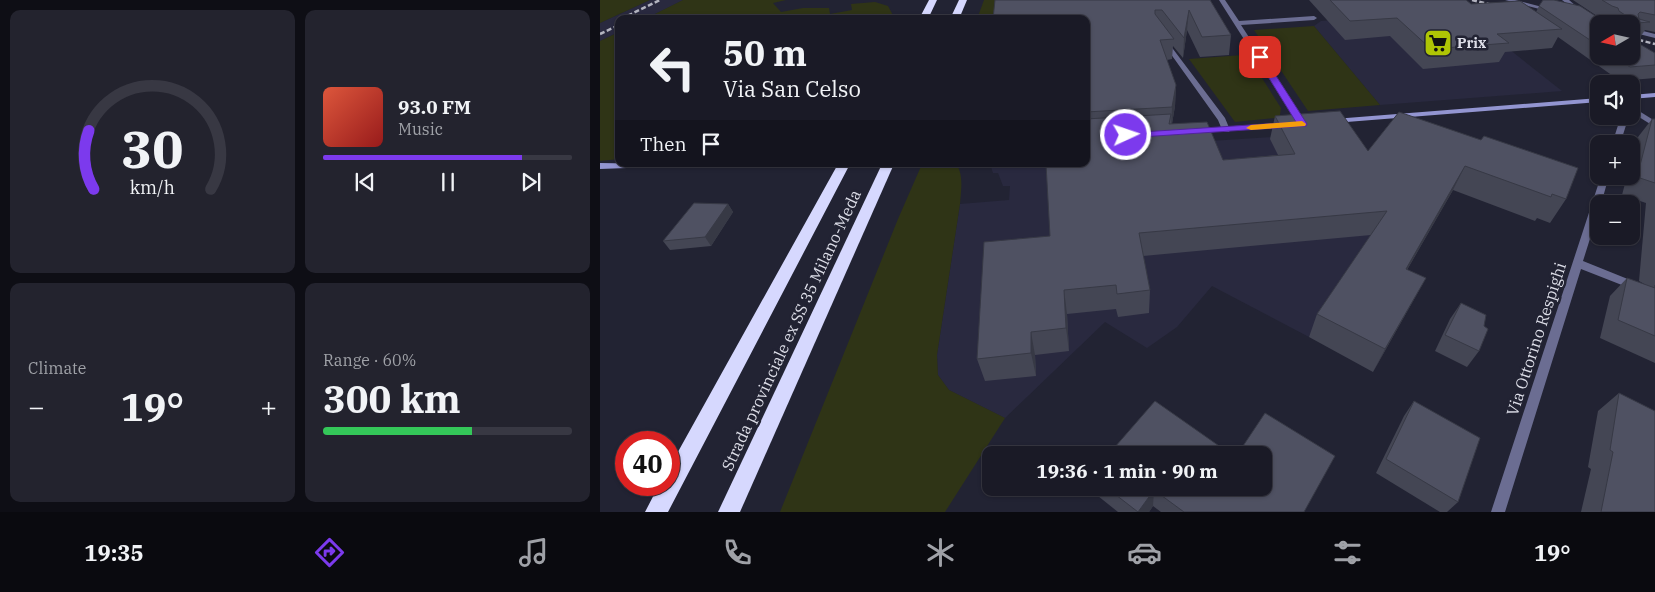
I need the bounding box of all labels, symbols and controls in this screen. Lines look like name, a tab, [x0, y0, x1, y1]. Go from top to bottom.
north arrow	[1590, 15, 1640, 65]
map controls	[1590, 15, 1640, 245]
supermarket icon: Prix	[1423, 28, 1453, 58]
text: 50 m	[723, 30, 807, 76]
place label: Prix	[1457, 34, 1487, 52]
icon: left	[640, 35, 705, 100]
pin	[1239, 36, 1281, 78]
icon: arrive	[1246, 43, 1274, 71]
text: Via San Celso	[723, 74, 861, 103]
button: sound	[1590, 75, 1640, 125]
text: 93.0 FM	[398, 95, 471, 119]
position arrow	[1099, 108, 1151, 160]
text: 30	[121, 115, 184, 182]
text: Music	[398, 119, 443, 139]
icon: arrive	[697, 130, 725, 158]
text: Then	[640, 132, 687, 156]
button: +	[1590, 135, 1640, 185]
icon: previous	[351, 168, 379, 196]
icon: pause	[434, 168, 462, 196]
icon: next	[517, 168, 545, 196]
text: km/h	[130, 176, 175, 199]
street label: Strada provinciale ex SS 35 Milano-Meda	[717, 186, 865, 474]
button: −	[1590, 195, 1640, 245]
street label: Via Ottorino Respighi	[1502, 260, 1570, 418]
text: Range · 60%	[323, 350, 416, 370]
text: Climate	[28, 358, 86, 378]
text: 300 km	[323, 374, 461, 423]
text: 19°	[121, 382, 184, 431]
text: −	[28, 388, 45, 425]
text: +	[260, 388, 277, 425]
speed limit sign: 40	[615, 431, 680, 496]
text: 19:36 · 1 min · 90 m	[1036, 459, 1218, 483]
icon: directions	[312, 535, 347, 570]
icon: music	[516, 535, 551, 570]
icon: phone	[720, 535, 755, 570]
icon: climate	[923, 535, 958, 570]
icon: car	[1127, 535, 1162, 570]
icon: filters	[1330, 535, 1365, 570]
text: 19:35	[84, 538, 144, 567]
text: 19°	[1534, 538, 1571, 567]

